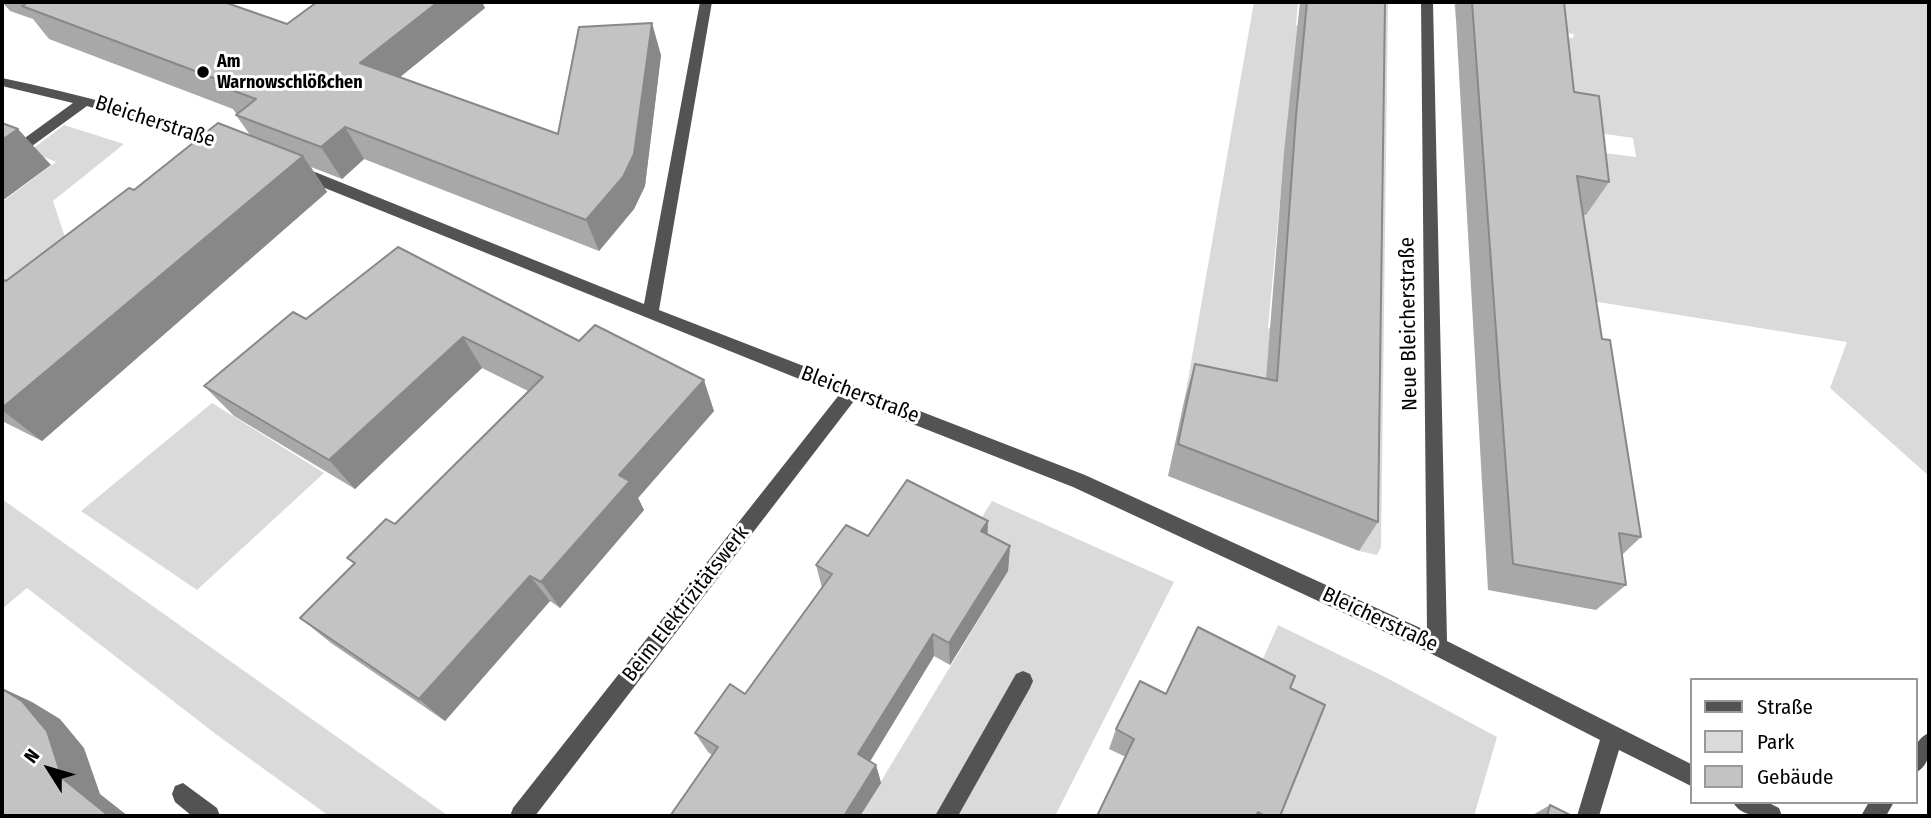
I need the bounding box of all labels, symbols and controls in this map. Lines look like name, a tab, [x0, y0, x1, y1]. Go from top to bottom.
place label: Am Warnowschlößchen	[217, 51, 363, 94]
marker: Am Warnowschlößchen	[195, 64, 211, 80]
street label: Bleicherstraße	[92, 91, 218, 153]
street label: Neue Bleicherstraße	[1395, 237, 1423, 411]
street label: Bleicherstraße	[797, 361, 923, 429]
street label: Beim Elektrizitätswerk	[617, 521, 755, 687]
street label: Bleicherstraße	[1318, 582, 1442, 658]
legend	[1689, 678, 1917, 804]
text: Straße	[1757, 694, 1813, 720]
text: Park	[1757, 729, 1794, 755]
north arrow	[14, 734, 84, 804]
text: N	[19, 745, 44, 768]
text: Gebäude	[1757, 764, 1833, 790]

